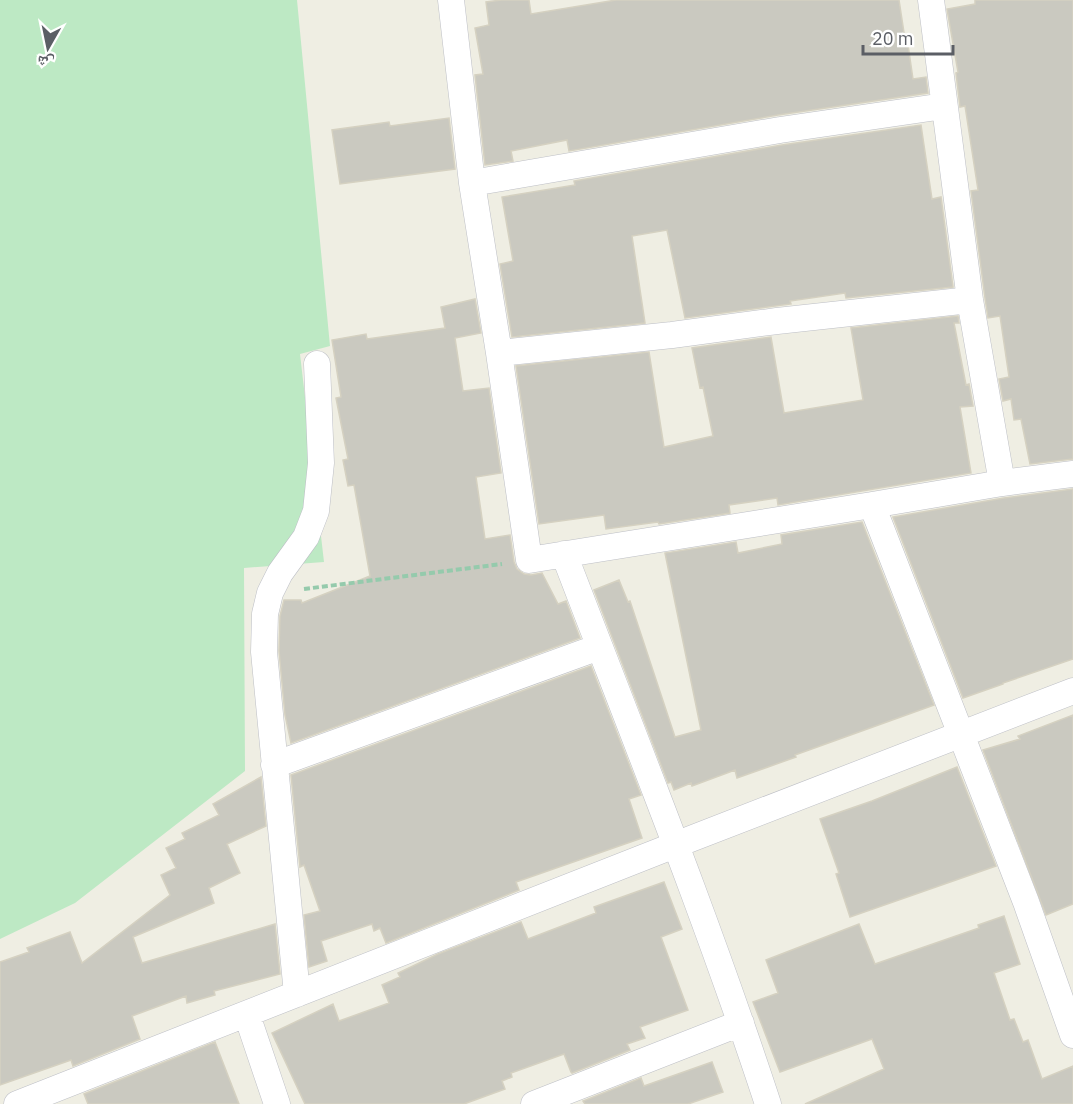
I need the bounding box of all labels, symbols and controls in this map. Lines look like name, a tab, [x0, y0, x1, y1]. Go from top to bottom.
north arrow	[18, 18, 78, 78]
scale bar	[863, 18, 953, 56]
text: 20 m	[872, 27, 914, 50]
text: ش	[36, 52, 56, 74]

